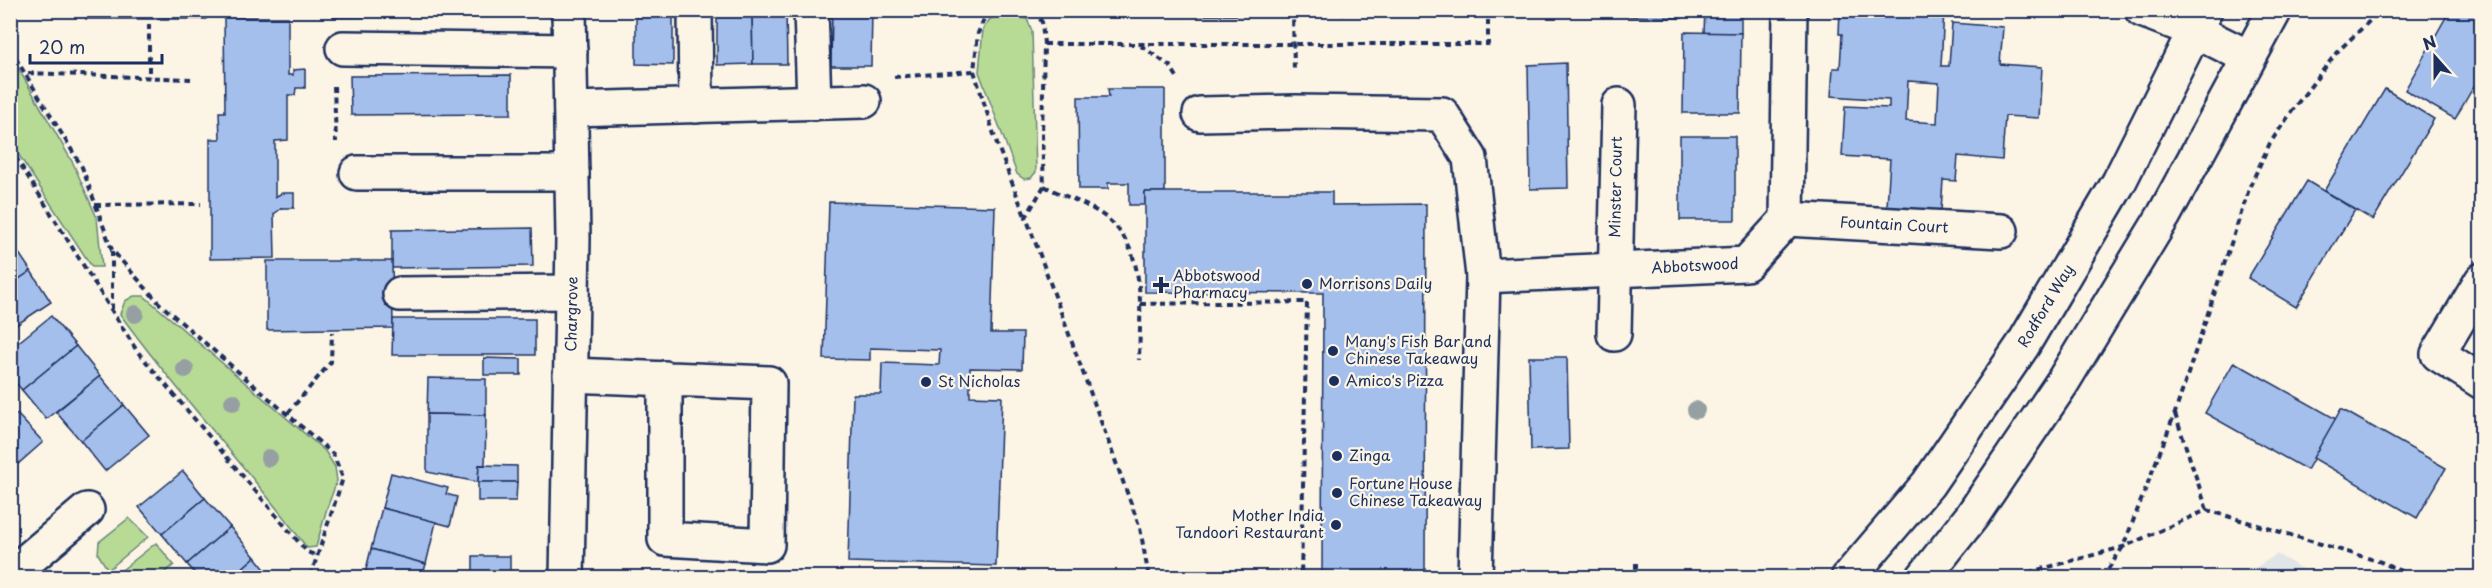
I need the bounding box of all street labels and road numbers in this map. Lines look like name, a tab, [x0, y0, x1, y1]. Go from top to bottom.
street label: Minster Court	[1602, 136, 1627, 238]
street label: Fountain Court	[1839, 209, 1949, 238]
street label: Abbotswood	[1651, 251, 1739, 278]
street label: Rodford Way	[2011, 259, 2079, 351]
street label: Chargrove	[558, 276, 583, 352]

